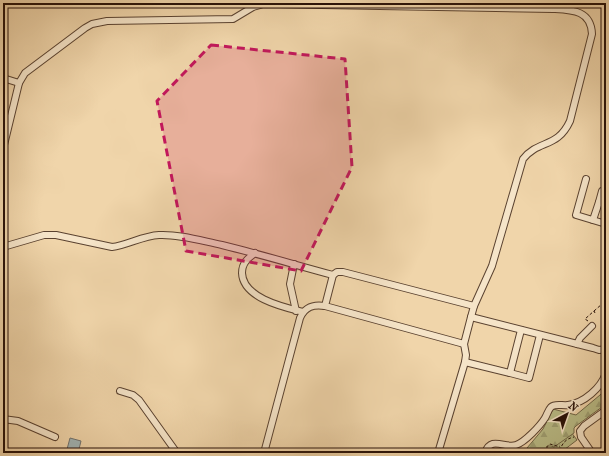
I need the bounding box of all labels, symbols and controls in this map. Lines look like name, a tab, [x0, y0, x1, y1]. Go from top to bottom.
north arrow	[547, 394, 587, 434]
text: N	[566, 399, 581, 415]

